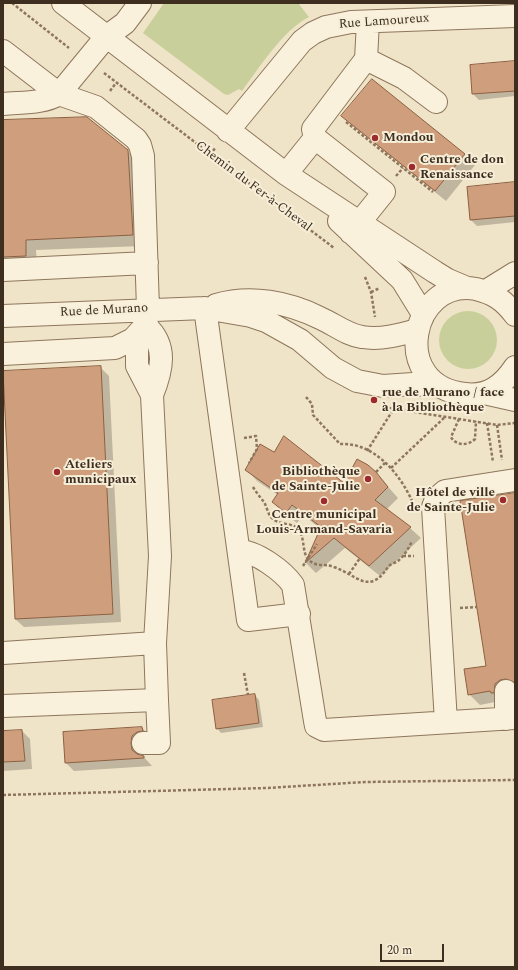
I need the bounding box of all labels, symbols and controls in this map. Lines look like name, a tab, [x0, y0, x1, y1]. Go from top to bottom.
street label: Rue Lamoureux	[338, 11, 430, 33]
place label: Mondou	[383, 130, 433, 146]
marker: Mondou	[370, 133, 380, 143]
street label: Chemin du Fer-à-Cheval	[192, 138, 314, 236]
place label: Centre de don Renaissance	[420, 152, 504, 183]
marker: Centre de don Renaissance	[407, 162, 417, 172]
street label: Rue de Murano	[60, 301, 148, 321]
place label: rue de Murano / face à la Bibliothèque	[382, 385, 504, 416]
marker: rue de Murano / face à la Bibliothèque	[369, 395, 379, 405]
place label: Ateliers municipaux	[65, 457, 137, 488]
place label: Bibliothèque de Sainte-Julie	[272, 464, 360, 495]
marker: Ateliers municipaux	[52, 467, 62, 477]
marker: Bibliothèque de Sainte-Julie	[363, 474, 373, 484]
place label: Hôtel de ville de Sainte-Julie	[407, 485, 495, 516]
marker: Hôtel de ville de Sainte-Julie	[498, 495, 508, 505]
marker: Centre municipal Louis-Armand-Savaria	[319, 496, 329, 506]
place label: Centre municipal Louis-Armand-Savaria	[256, 507, 392, 538]
scale bar	[382, 936, 446, 962]
text: 20 m	[387, 941, 412, 960]

